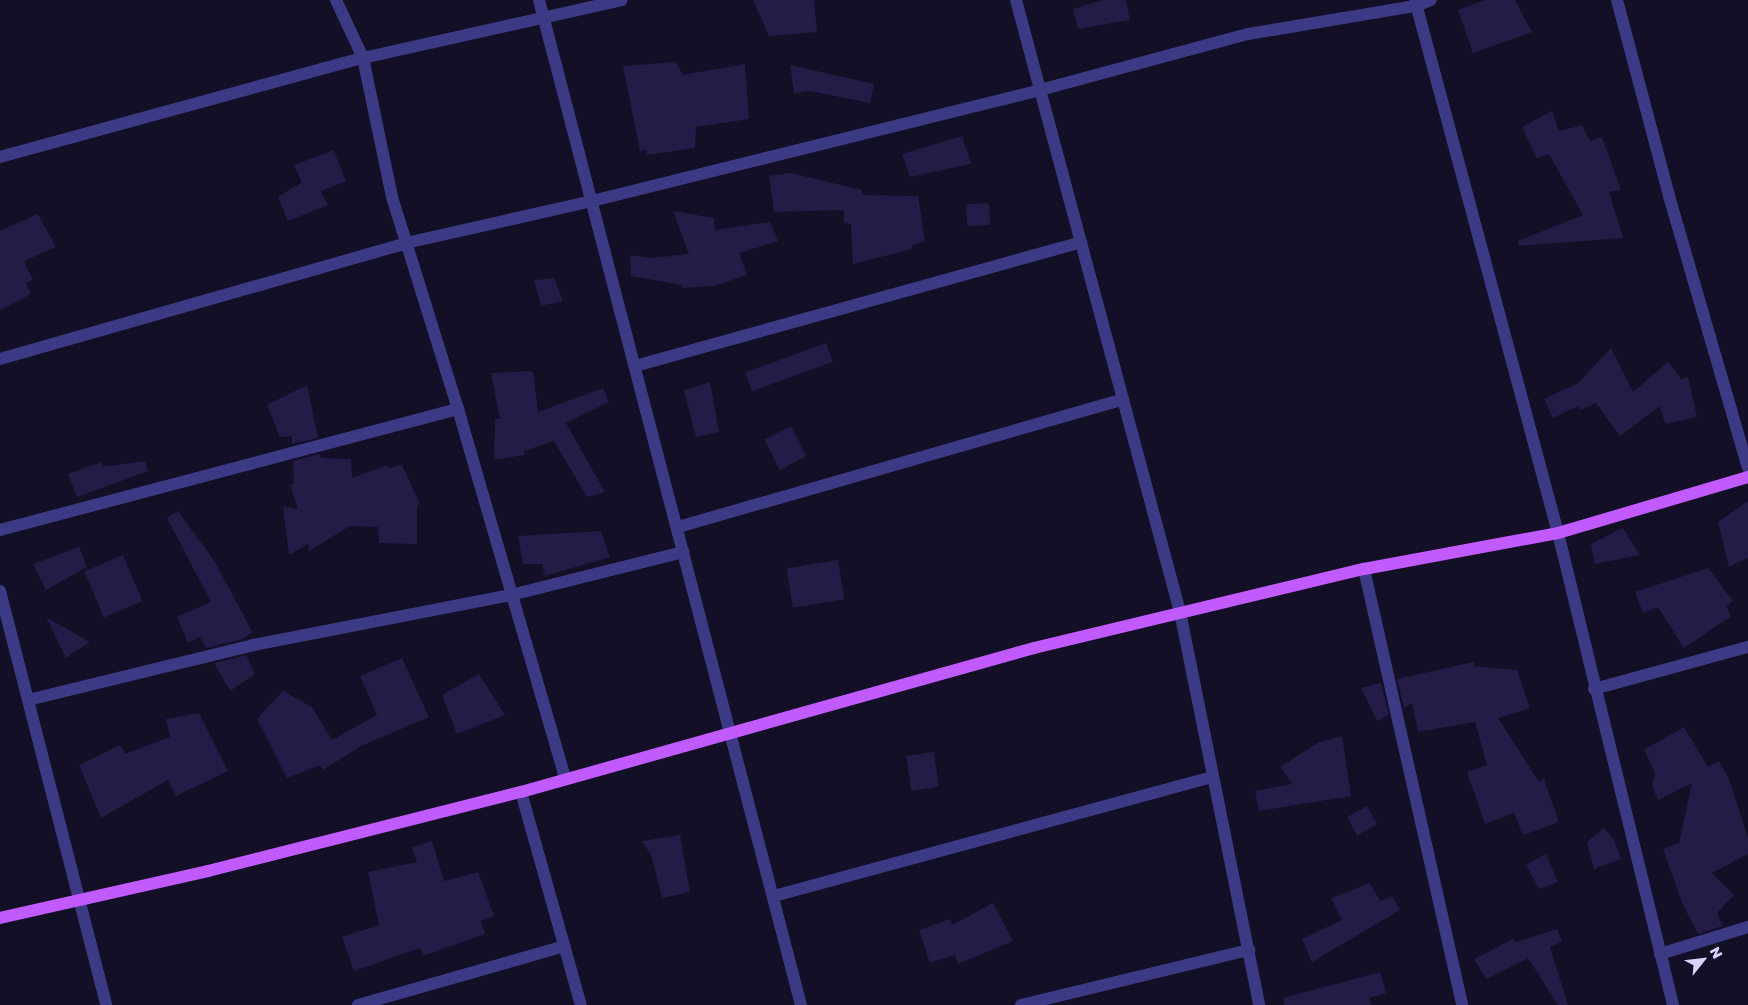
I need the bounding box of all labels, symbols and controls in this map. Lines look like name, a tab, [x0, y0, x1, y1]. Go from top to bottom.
north arrow	[1678, 935, 1728, 985]
text: N	[1707, 944, 1727, 961]

